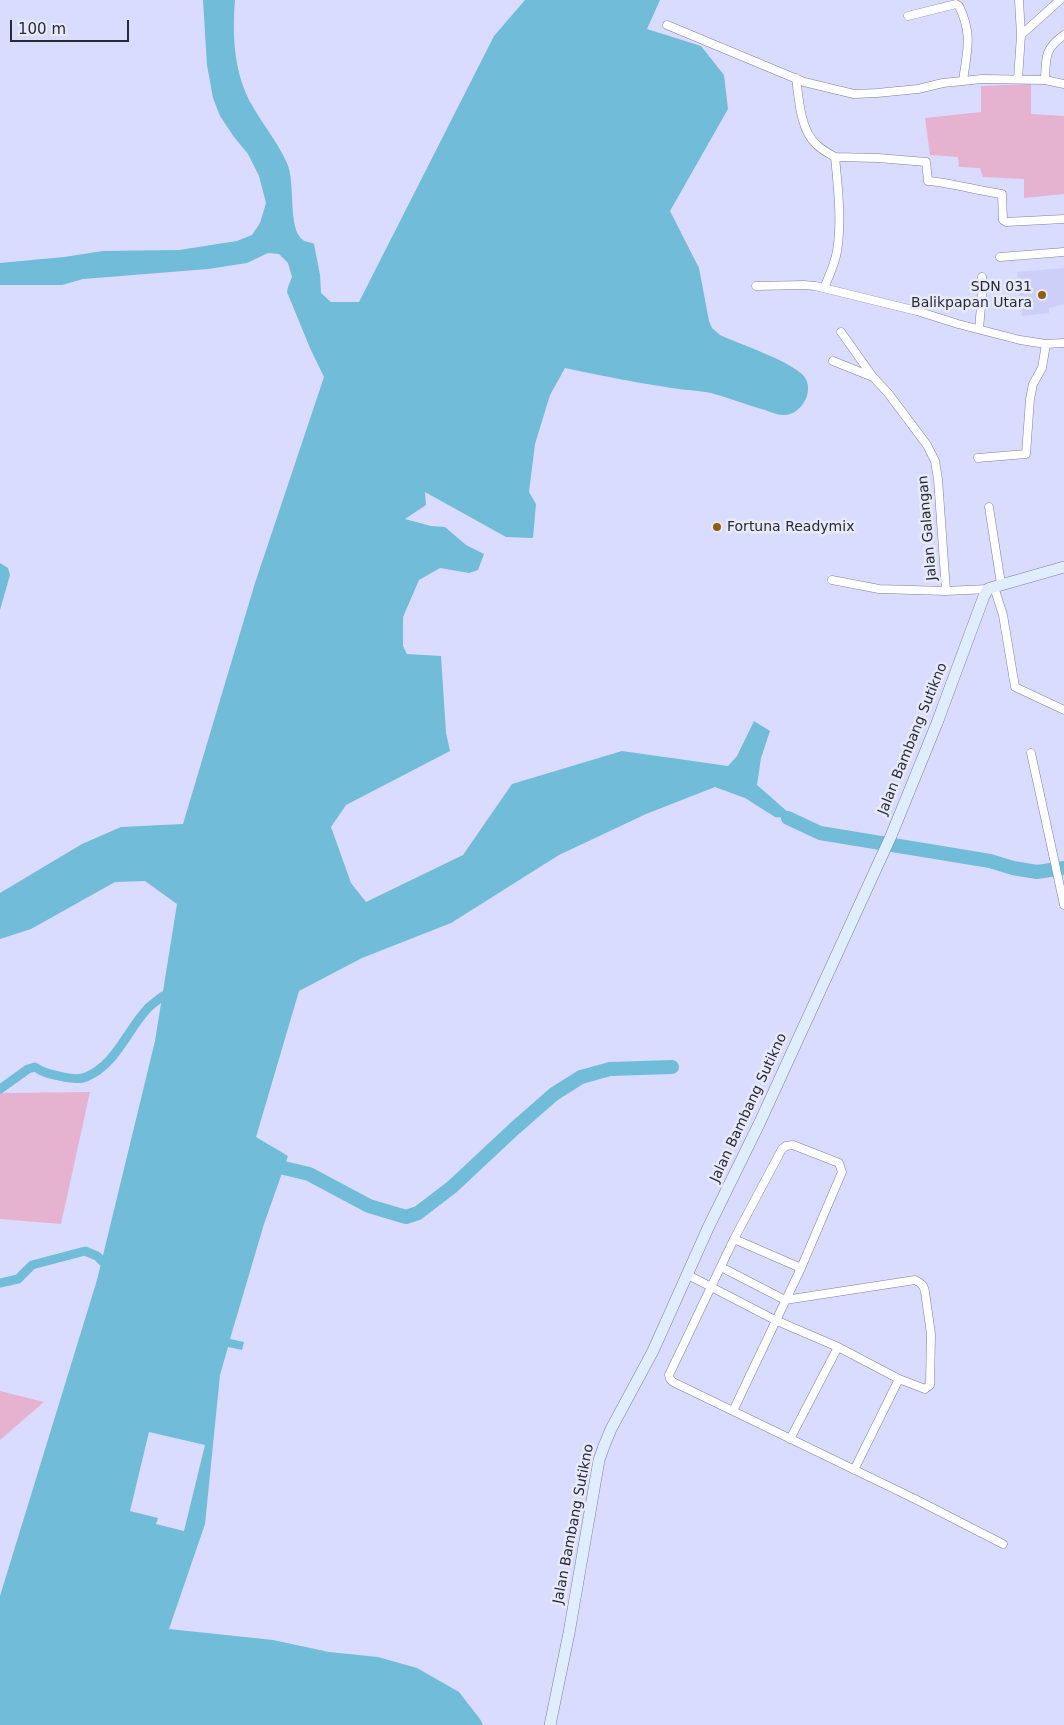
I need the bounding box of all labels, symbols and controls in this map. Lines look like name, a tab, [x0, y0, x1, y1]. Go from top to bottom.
scale bar	[12, 10, 131, 42]
text: 100 m	[18, 20, 66, 38]
place label: SDN 031 Balikpapan Utara	[911, 279, 1032, 312]
marker: SDN 031 Balikpapan Utara	[1036, 289, 1048, 301]
street label: Jalan Galangan	[915, 475, 941, 581]
place label: Fortuna Readymix	[727, 519, 854, 535]
marker: Fortuna Readymix	[711, 521, 723, 533]
street label: Jalan Bambang Sutikno	[875, 660, 951, 818]
street label: Jalan Bambang Sutikno	[707, 1031, 791, 1185]
street label: Jalan Bambang Sutikno	[550, 1443, 598, 1605]

